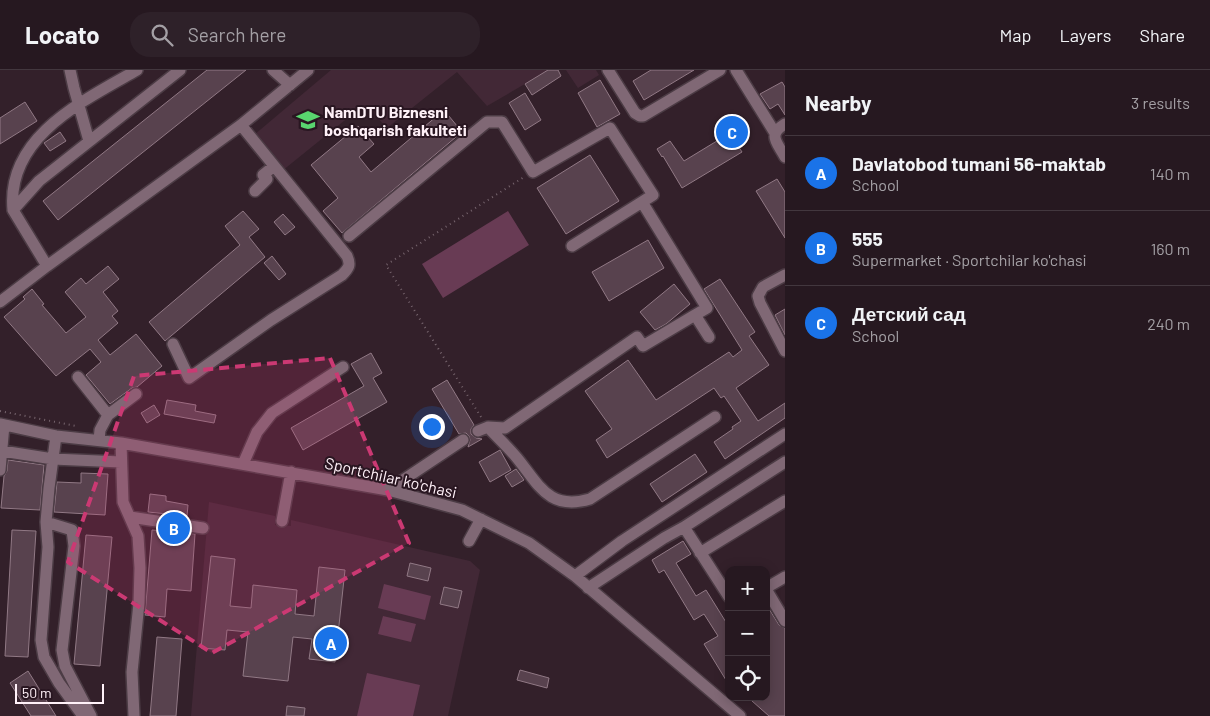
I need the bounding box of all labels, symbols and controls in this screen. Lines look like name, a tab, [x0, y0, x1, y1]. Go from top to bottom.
search box	[130, 12, 480, 57]
text: Locato	[25, 20, 100, 49]
icon: search	[148, 21, 176, 49]
text: Search here	[188, 23, 286, 46]
text: Map	[999, 24, 1031, 46]
text: Layers	[1059, 24, 1112, 46]
text: Share	[1140, 24, 1185, 46]
text: Nearby	[805, 90, 871, 115]
text: 3 results	[1131, 93, 1190, 112]
place label: NamDTU Biznesni boshqarish fakulteti	[324, 102, 467, 139]
school or university icon: NamDTU Biznesni boshqarish fakulteti	[295, 107, 321, 133]
pin: C	[716, 113, 748, 151]
text: Davlatobod tumani 56-maktab	[852, 152, 1106, 175]
text: A	[816, 164, 826, 183]
text: 140 m	[1150, 164, 1190, 183]
text: School	[852, 175, 899, 194]
text: 555	[852, 227, 883, 250]
text: B	[816, 239, 826, 258]
text: 160 m	[1151, 239, 1190, 258]
text: Supermarket · Sportchilar ko'chasi	[852, 250, 1087, 269]
text: Детский сад	[852, 302, 966, 325]
text: C	[816, 314, 826, 333]
text: 240 m	[1147, 314, 1190, 333]
text: School	[852, 326, 899, 345]
your location	[419, 414, 445, 440]
street label: Sportchilar ko'chasi	[323, 453, 459, 501]
pin: B	[158, 509, 190, 547]
map controls	[725, 566, 770, 701]
button: +	[725, 566, 770, 611]
button: −	[725, 611, 770, 656]
pin: A	[315, 624, 347, 662]
button: locate	[725, 656, 770, 701]
scale bar	[15, 681, 104, 704]
text: 50 m	[22, 684, 51, 701]

